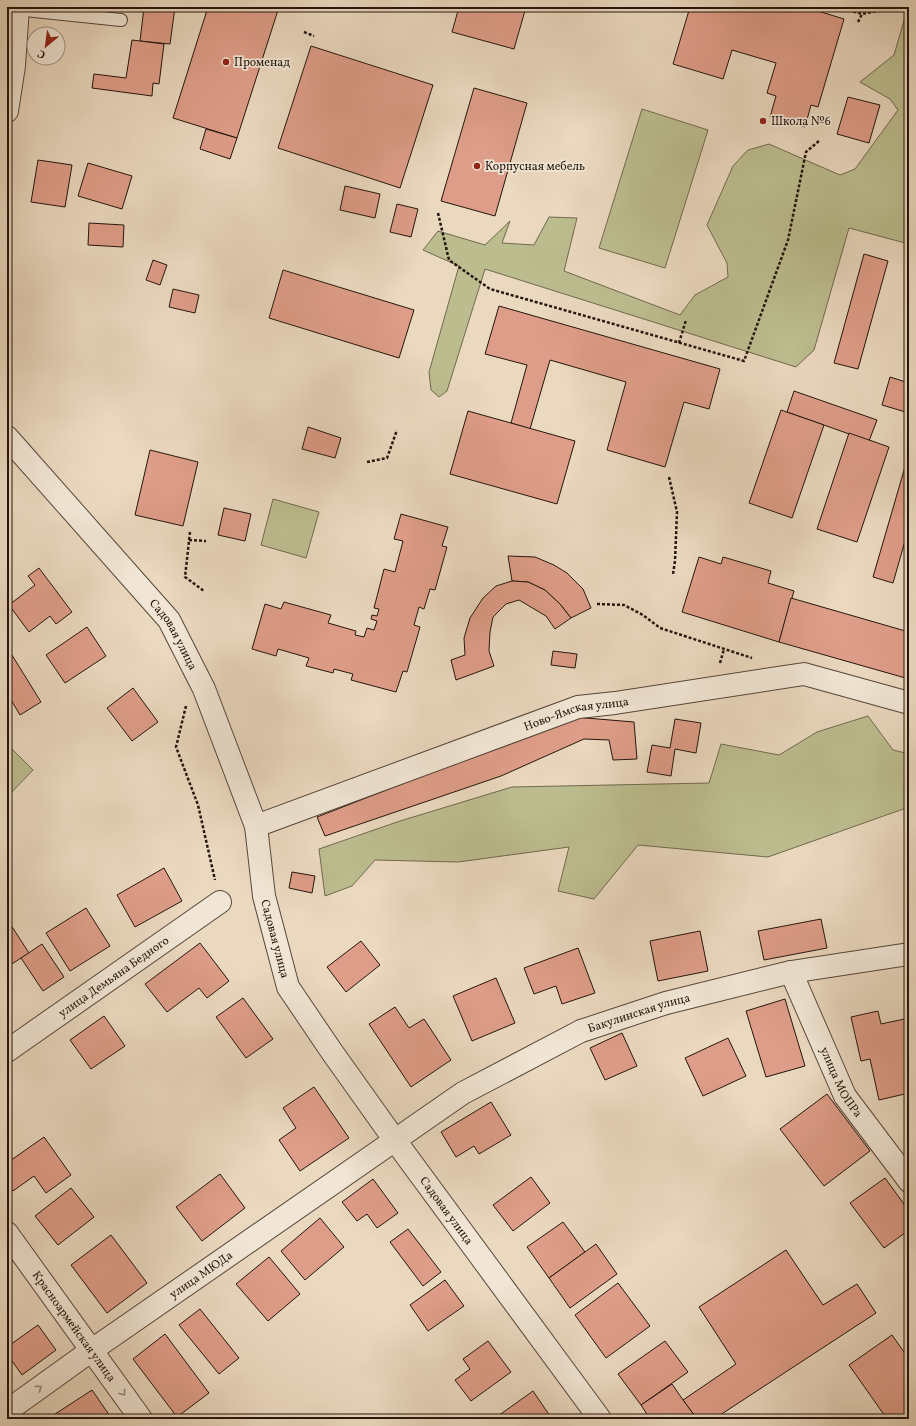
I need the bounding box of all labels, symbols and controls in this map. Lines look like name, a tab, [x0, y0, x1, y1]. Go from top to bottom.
north arrow	[26, 26, 66, 66]
text: С	[35, 45, 49, 62]
place label: Променад	[234, 55, 290, 71]
marker: Променад	[221, 57, 231, 67]
place label: Школа №6	[771, 114, 831, 130]
marker: Школа №6	[758, 116, 768, 126]
place label: Корпусная мебель	[485, 159, 585, 175]
marker: Корпусная мебель	[472, 161, 482, 171]
street label: Садовая улица	[145, 596, 200, 673]
street label: Ново-Ямская улица	[522, 694, 630, 735]
street label: Садовая улица	[256, 898, 292, 980]
street label: улица Демьяна Бедного	[56, 933, 173, 1022]
street label: Бакулинская улица	[586, 990, 692, 1037]
street label: улица МОПРа	[816, 1045, 865, 1121]
street label: Садовая улица	[415, 1174, 476, 1248]
street label: улица МЮДа	[167, 1248, 236, 1303]
street label: Красноармейская улица	[28, 1268, 119, 1386]
one-way arrow	[34, 1386, 41, 1393]
one-way arrow	[118, 1388, 125, 1395]

